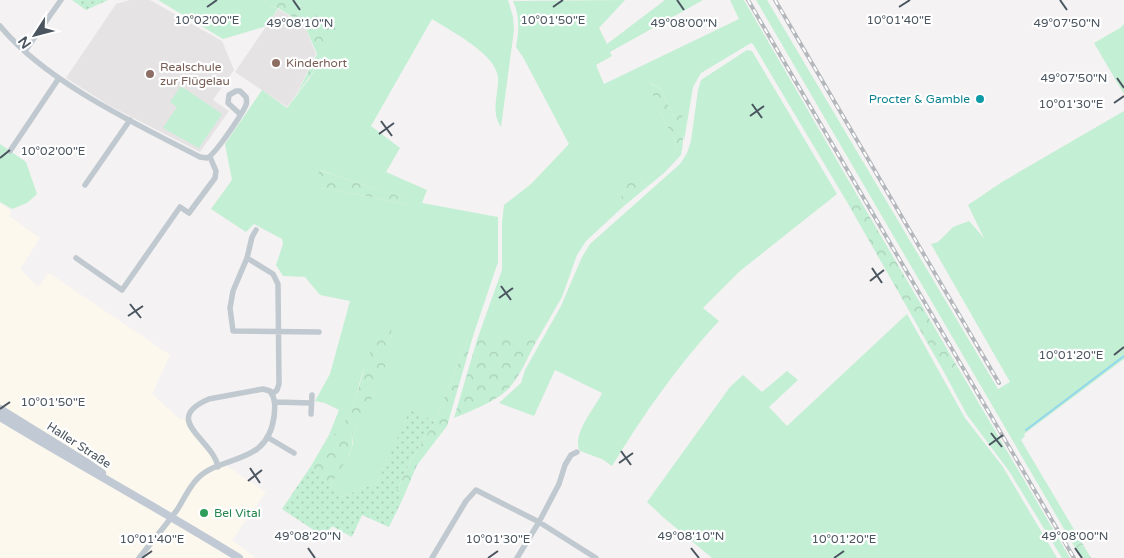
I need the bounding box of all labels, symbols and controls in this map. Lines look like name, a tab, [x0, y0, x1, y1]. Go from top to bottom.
north arrow	[10, 10, 60, 60]
text: 10°02'00"E	[174, 13, 240, 27]
text: 10°01'50"E	[520, 13, 586, 27]
text: 10°01'40"E	[866, 13, 932, 27]
text: 49°08'10"N	[267, 16, 334, 30]
text: 49°08'00"N	[651, 16, 718, 30]
text: 49°07'50"N	[1034, 16, 1101, 30]
text: N	[15, 33, 35, 52]
place label: Kinderhort	[286, 56, 347, 70]
marker: Kinderhort	[270, 57, 282, 69]
place label: Realschule zur Flügelau	[160, 60, 230, 88]
marker: Realschule zur Flügelau	[144, 68, 156, 80]
text: 49°07'50"N	[1041, 71, 1108, 85]
place label: Procter & Gamble	[869, 92, 970, 106]
marker: Procter & Gamble	[974, 93, 986, 105]
text: 10°01'30"E	[1038, 97, 1104, 111]
text: 10°02'00"E	[20, 144, 86, 158]
text: 10°01'20"E	[1038, 348, 1104, 362]
text: 10°01'50"E	[20, 395, 86, 409]
street label: Haller Straße	[44, 419, 114, 471]
place label: Bel Vital	[214, 506, 261, 520]
marker: Bel Vital	[198, 507, 210, 519]
text: 49°08'20"N	[275, 529, 342, 543]
text: 49°08'10"N	[658, 529, 725, 543]
text: 49°08'00"N	[1042, 529, 1109, 543]
text: 10°01'40"E	[119, 532, 185, 546]
text: 10°01'30"E	[465, 532, 531, 546]
text: 10°01'20"E	[811, 532, 877, 546]

